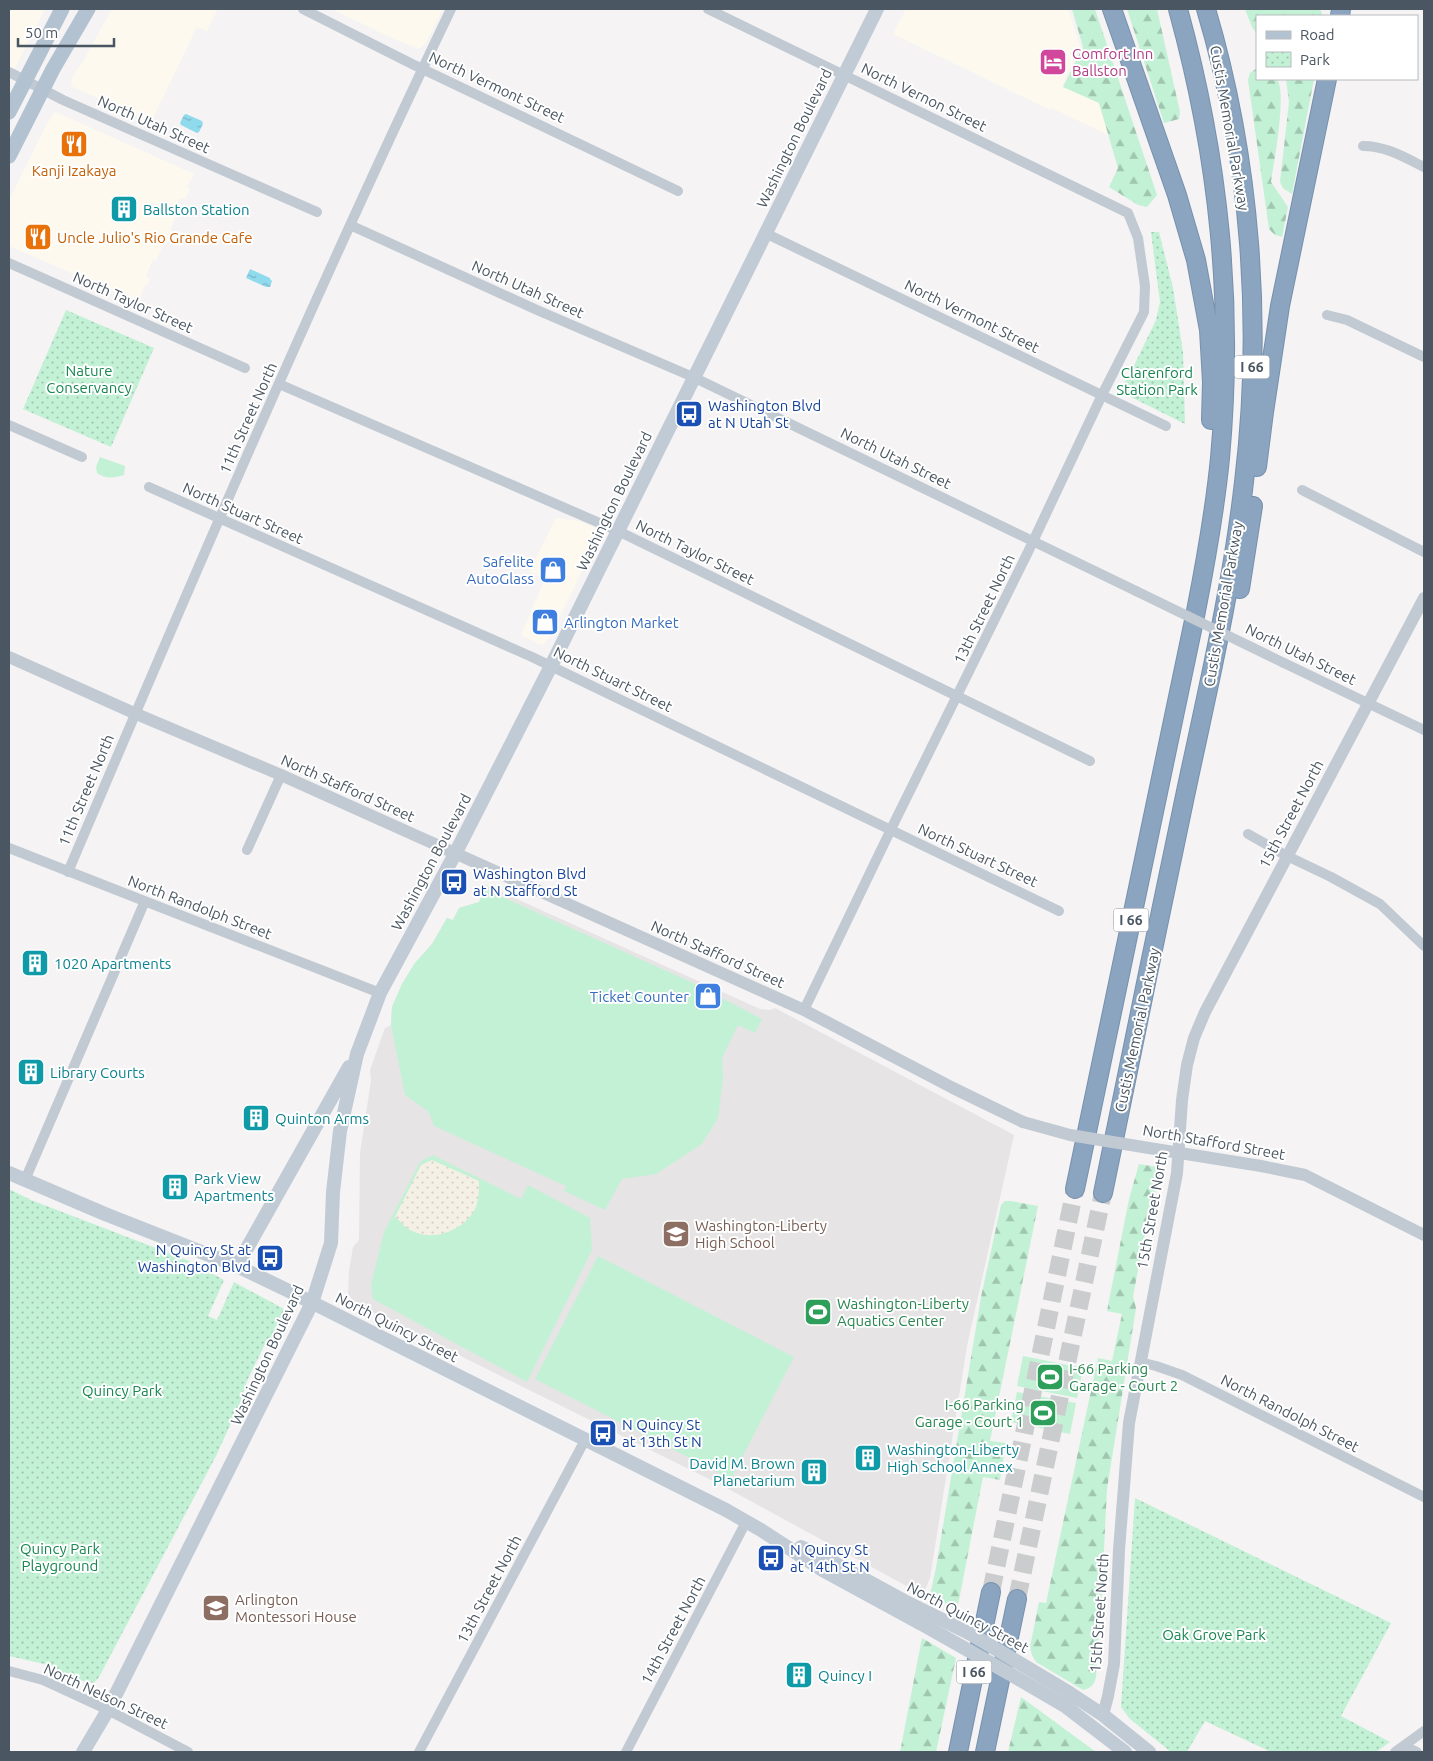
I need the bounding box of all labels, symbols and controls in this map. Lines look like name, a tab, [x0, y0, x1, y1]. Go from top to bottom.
scale bar	[18, 15, 114, 47]
legend	[1256, 15, 1418, 80]
text: 50 m	[25, 24, 58, 41]
text: Road	[1300, 26, 1335, 43]
street label: Custis Memorial Parkway	[1207, 44, 1253, 212]
place label: Comfort Inn Ballston	[1072, 45, 1153, 79]
hotel icon: Comfort Inn Ballston	[1038, 47, 1068, 77]
street label: North Vermont Street	[427, 48, 568, 126]
text: Park	[1300, 51, 1330, 68]
street label: North Vernon Street	[859, 59, 989, 135]
street label: Washington Boulevard	[753, 66, 835, 210]
street label: North Utah Street	[95, 92, 213, 156]
restaurant icon: Kanji Izakaya	[59, 129, 89, 159]
place label: Kanji Izakaya	[32, 162, 116, 179]
building icon: Ballston Station	[109, 194, 139, 224]
place label: Ballston Station	[143, 201, 250, 218]
restaurant icon: Uncle Julio's Rio Grande Cafe	[23, 222, 53, 252]
place label: Uncle Julio's Rio Grande Cafe	[57, 229, 252, 246]
street label: North Utah Street	[469, 257, 587, 321]
street label: North Taylor Street	[70, 268, 196, 336]
street label: North Vermont Street	[902, 276, 1042, 356]
road number: I 66	[1234, 356, 1270, 378]
street label: 11th Street North	[216, 360, 280, 476]
park label: Nature Conservancy	[46, 362, 132, 396]
park label: Clarenford Station Park	[1116, 364, 1198, 398]
place label: Washington Blvd at N Utah St	[708, 397, 821, 431]
bus stop icon: Washington Blvd at N Utah St	[674, 399, 704, 429]
street label: North Utah Street	[838, 424, 954, 492]
street label: Washington Boulevard	[573, 429, 655, 573]
street label: North Stuart Street	[180, 479, 306, 547]
street label: North Taylor Street	[633, 516, 757, 588]
street label: Custis Memorial Parkway	[1200, 520, 1246, 688]
street label: 13th Street North	[950, 551, 1018, 667]
place label: Safelite AutoGlass	[466, 553, 534, 587]
shop icon: Safelite AutoGlass	[538, 555, 568, 585]
shop icon: Arlington Market	[530, 607, 560, 637]
place label: Arlington Market	[564, 614, 679, 631]
street label: North Utah Street	[1243, 620, 1359, 688]
street label: North Stuart Street	[551, 643, 675, 715]
street label: 11th Street North	[55, 732, 117, 848]
street label: North Stafford Street	[279, 751, 418, 825]
street label: 15th Street North	[1255, 757, 1327, 871]
street label: Washington Boulevard	[388, 791, 474, 933]
street label: North Stuart Street	[915, 820, 1041, 890]
place label: Washington Blvd at N Stafford St	[473, 865, 586, 899]
bus stop icon: Washington Blvd at N Stafford St	[439, 867, 469, 897]
street label: North Randolph Street	[126, 872, 274, 942]
road number: I 66	[1114, 908, 1148, 932]
street label: North Stafford Street	[649, 917, 788, 991]
street label: Custis Memorial Parkway	[1111, 946, 1163, 1114]
building icon: 1020 Apartments	[20, 948, 50, 978]
place label: 1020 Apartments	[54, 955, 171, 972]
shop icon: Ticket Counter	[693, 981, 723, 1011]
place label: Ticket Counter	[590, 988, 689, 1005]
building icon: Library Courts	[16, 1057, 46, 1087]
place label: Library Courts	[50, 1064, 145, 1081]
building icon: Quinton Arms	[241, 1103, 271, 1133]
place label: Quinton Arms	[275, 1110, 369, 1127]
street label: North Stafford Street	[1141, 1121, 1287, 1163]
street label: 15th Street North	[1133, 1150, 1171, 1270]
place label: Park View Apartments	[194, 1170, 274, 1204]
building icon: Park View Apartments	[160, 1172, 190, 1202]
place label: Washington-Liberty High School	[695, 1217, 827, 1251]
school or university icon: Washington-Liberty High School	[661, 1219, 691, 1249]
place label: N Quincy St at Washington Blvd	[138, 1241, 251, 1275]
bus stop icon: N Quincy St at Washington Blvd	[255, 1243, 285, 1273]
street label: Washington Boulevard	[227, 1282, 307, 1428]
street label: North Quincy Street	[333, 1289, 461, 1365]
place label: Washington-Liberty Aquatics Center	[837, 1295, 969, 1329]
sports icon: Washington-Liberty Aquatics Center	[803, 1297, 833, 1327]
place label: I-66 Parking Garage - Court 2	[1069, 1360, 1178, 1394]
sports icon: I-66 Parking Garage - Court 2	[1035, 1362, 1065, 1392]
street label: North Randolph Street	[1218, 1371, 1362, 1455]
park label: Quincy Park	[82, 1382, 162, 1399]
place label: I-66 Parking Garage - Court 1	[915, 1396, 1024, 1430]
sports icon: I-66 Parking Garage - Court 1	[1028, 1398, 1058, 1428]
place label: N Quincy St at 13th St N	[622, 1416, 702, 1450]
bus stop icon: N Quincy St at 13th St N	[588, 1418, 618, 1448]
place label: Washington-Liberty High School Annex	[887, 1441, 1019, 1475]
building icon: Washington-Liberty High School Annex	[853, 1443, 883, 1473]
place label: David M. Brown Planetarium	[689, 1455, 795, 1489]
building icon: David M. Brown Planetarium	[799, 1457, 829, 1487]
street label: 13th Street North	[453, 1532, 525, 1646]
park label: Quincy Park Playground	[20, 1540, 100, 1574]
place label: N Quincy St at 14th St N	[790, 1541, 870, 1575]
bus stop icon: N Quincy St at 14th St N	[756, 1543, 786, 1573]
street label: 15th Street North	[1086, 1553, 1112, 1673]
street label: 14th Street North	[637, 1573, 709, 1687]
street label: North Quincy Street	[904, 1578, 1032, 1656]
place label: Arlington Montessori House	[235, 1591, 357, 1625]
school or university icon: Arlington Montessori House	[201, 1593, 231, 1623]
park label: Oak Grove Park	[1162, 1626, 1266, 1643]
street label: North Nelson Street	[41, 1660, 171, 1732]
building icon: Quincy I	[784, 1660, 814, 1690]
road number: I 66	[956, 1660, 992, 1684]
place label: Quincy I	[818, 1667, 872, 1684]

